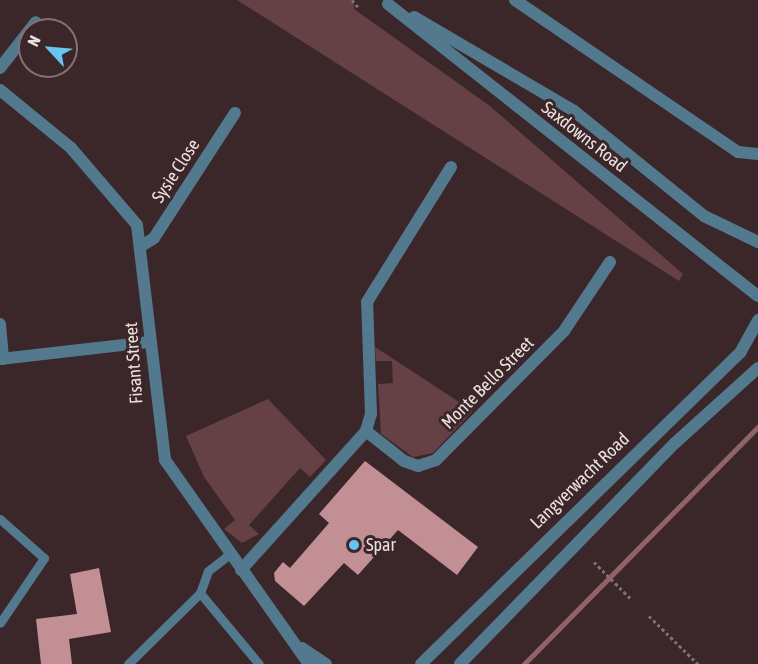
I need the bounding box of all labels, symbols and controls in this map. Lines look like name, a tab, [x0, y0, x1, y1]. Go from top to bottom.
north arrow	[18, 18, 78, 78]
text: N	[23, 33, 44, 49]
street label: Saxdowns Road	[537, 97, 631, 177]
street label: Sysie Close	[147, 135, 205, 207]
street label: Fisant Street	[120, 321, 148, 405]
street label: Monte Bello Street	[437, 332, 539, 434]
street label: Langverwacht Road	[526, 428, 634, 534]
place label: Spar	[366, 534, 396, 556]
marker: Spar	[347, 538, 361, 552]

